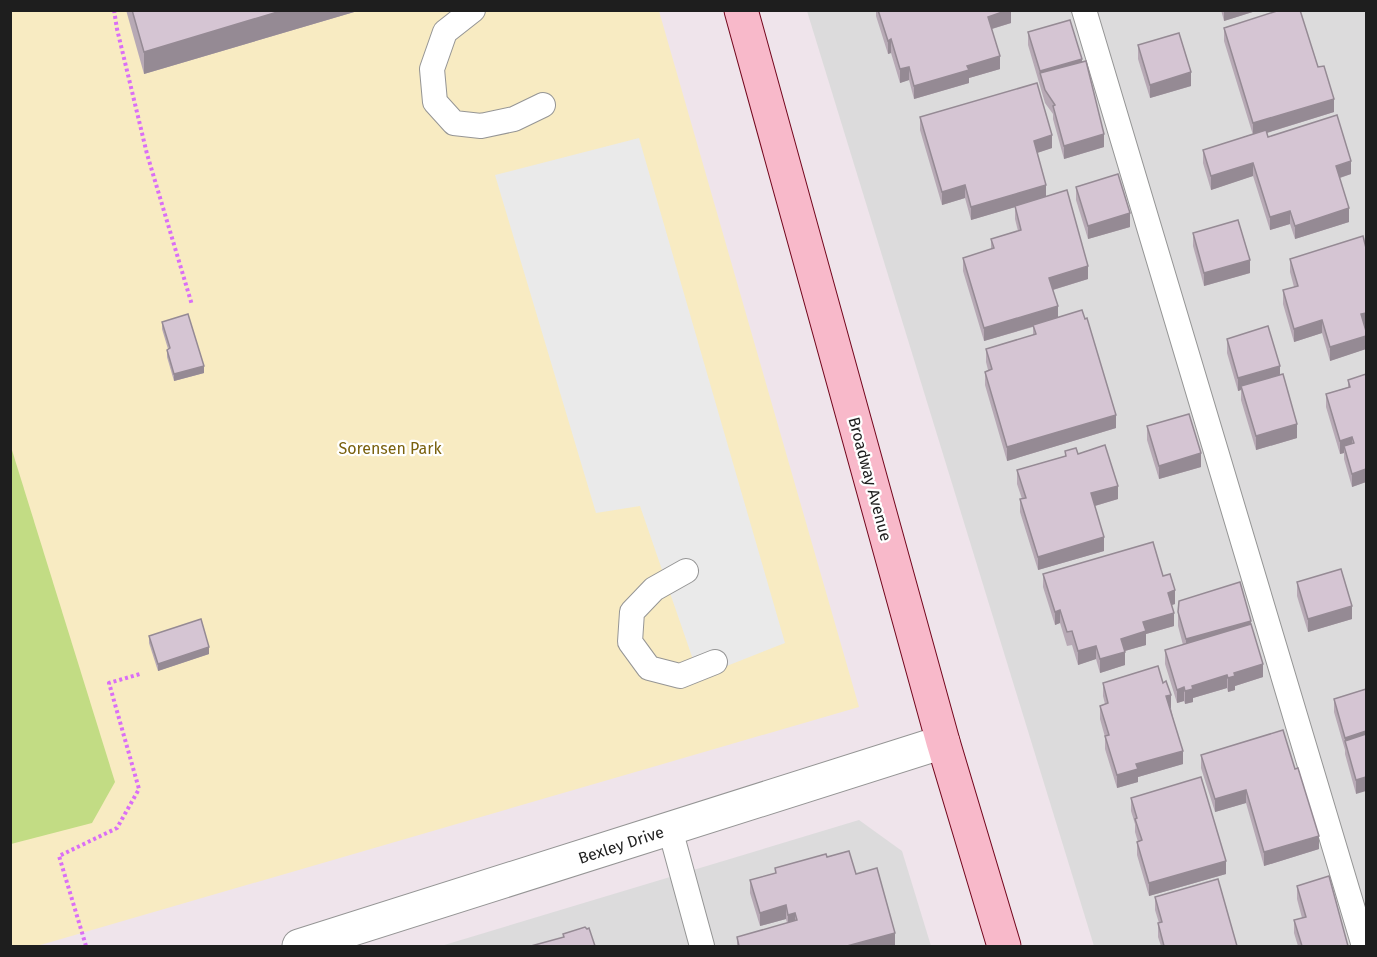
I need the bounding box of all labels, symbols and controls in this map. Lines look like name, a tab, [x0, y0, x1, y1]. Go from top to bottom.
street label: Broadway Avenue	[844, 415, 896, 543]
park label: Sorensen Park	[338, 439, 442, 458]
street label: Bexley Drive	[576, 822, 666, 868]

